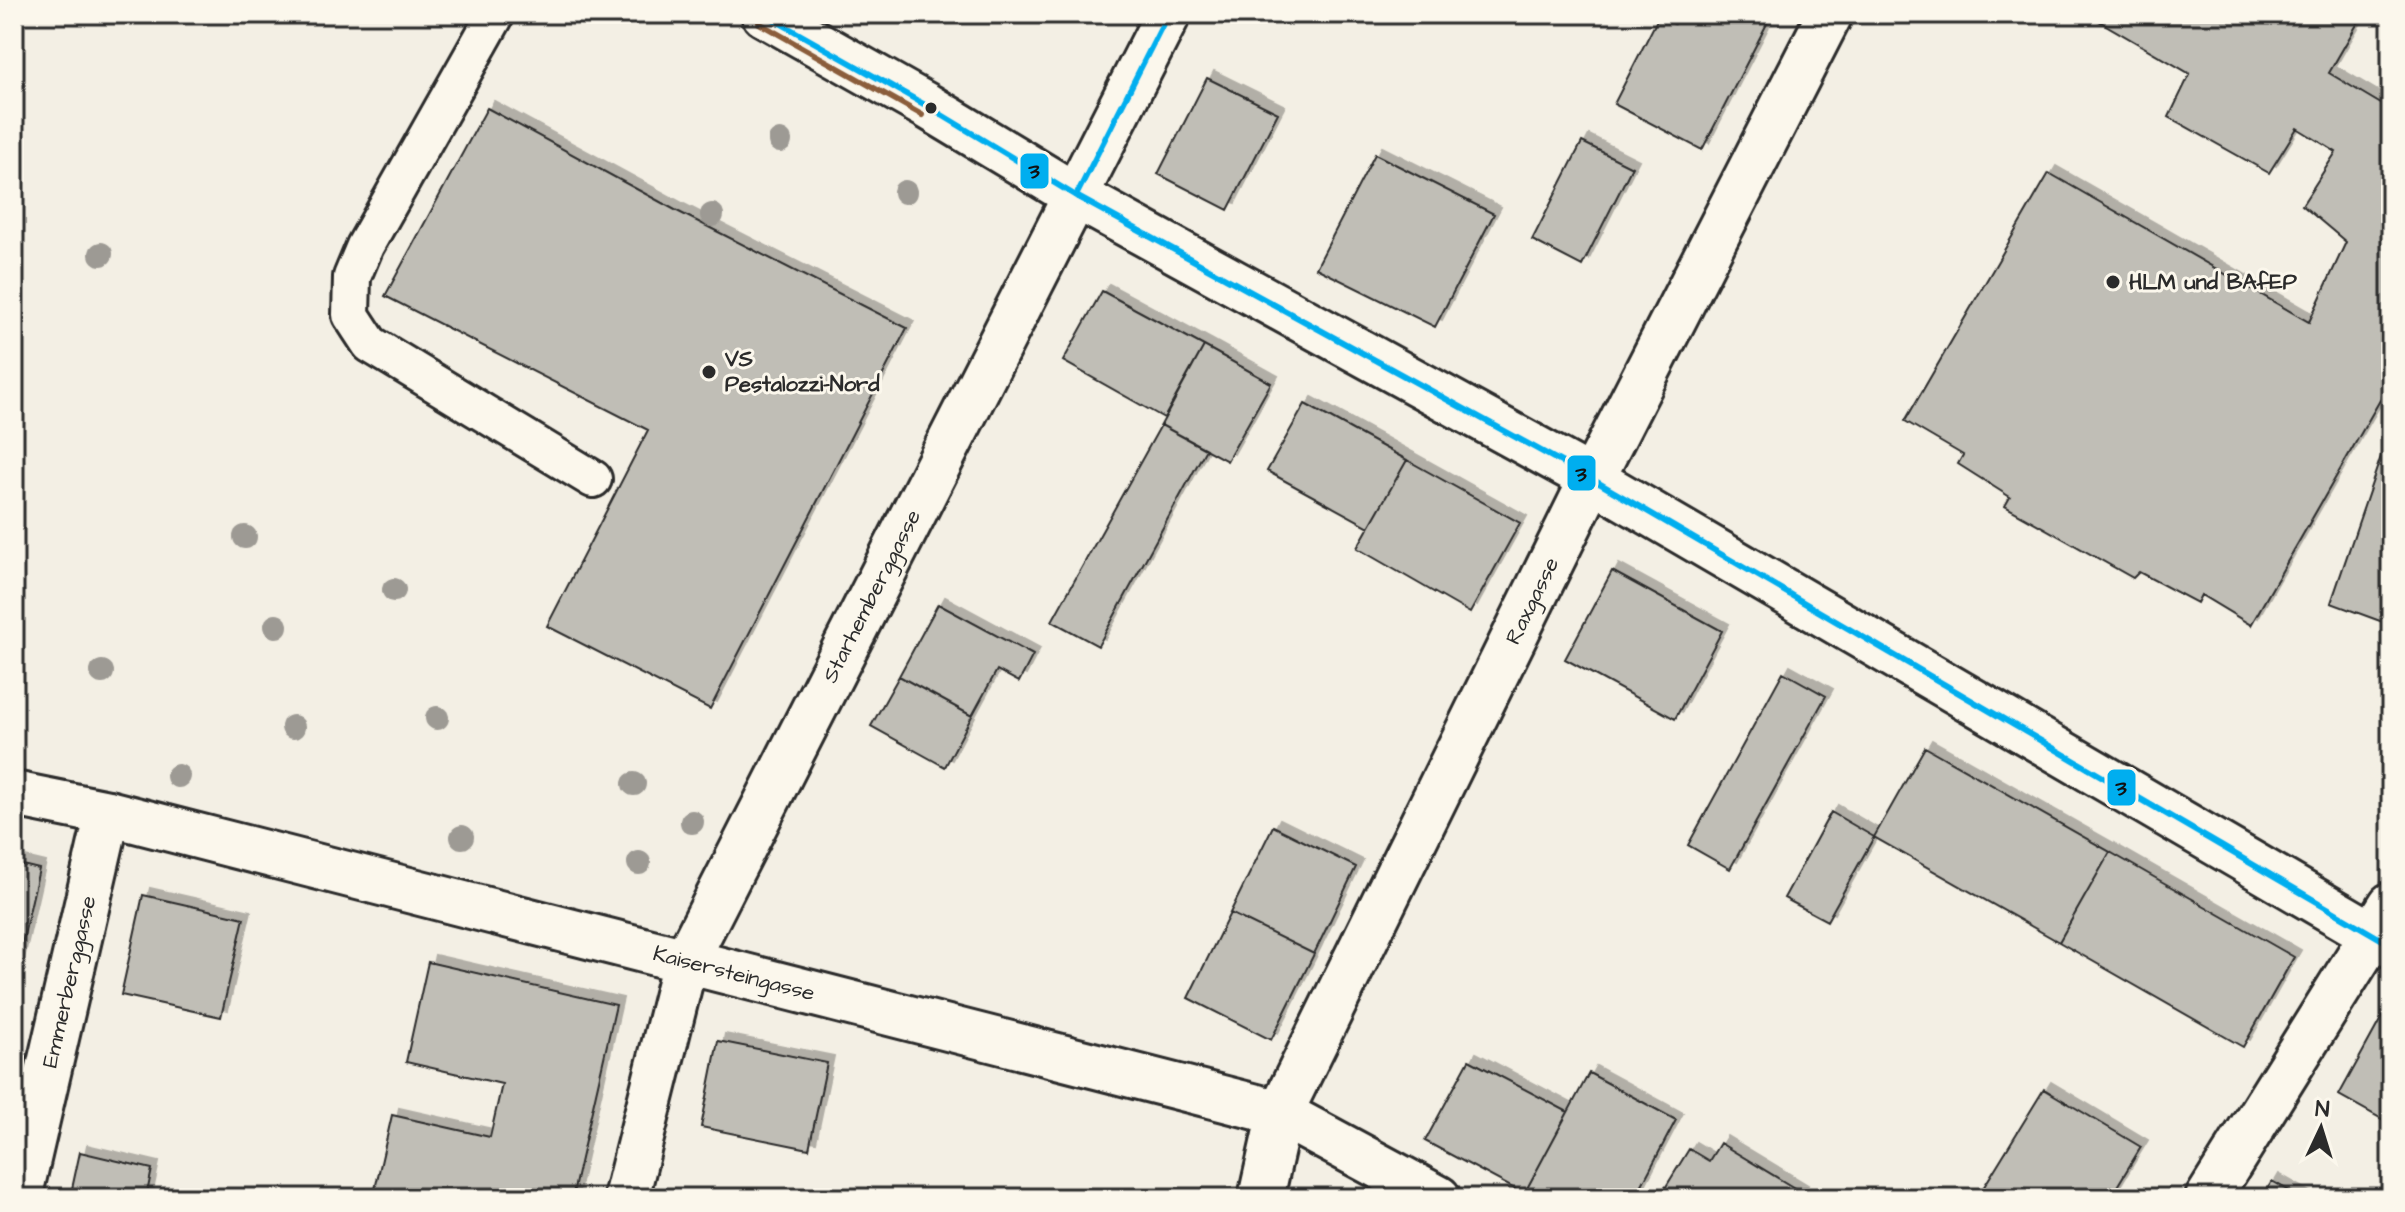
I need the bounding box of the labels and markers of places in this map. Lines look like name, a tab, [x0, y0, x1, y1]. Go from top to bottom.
unlabelled marker	[923, 100, 939, 116]
place label: HLM und BAfEP	[2129, 267, 2298, 298]
marker: HLM und BAfEP	[2104, 273, 2122, 291]
place label: VS Pestalozzi-Nord	[724, 344, 880, 400]
marker: VS Pestalozzi-Nord	[700, 363, 718, 381]

